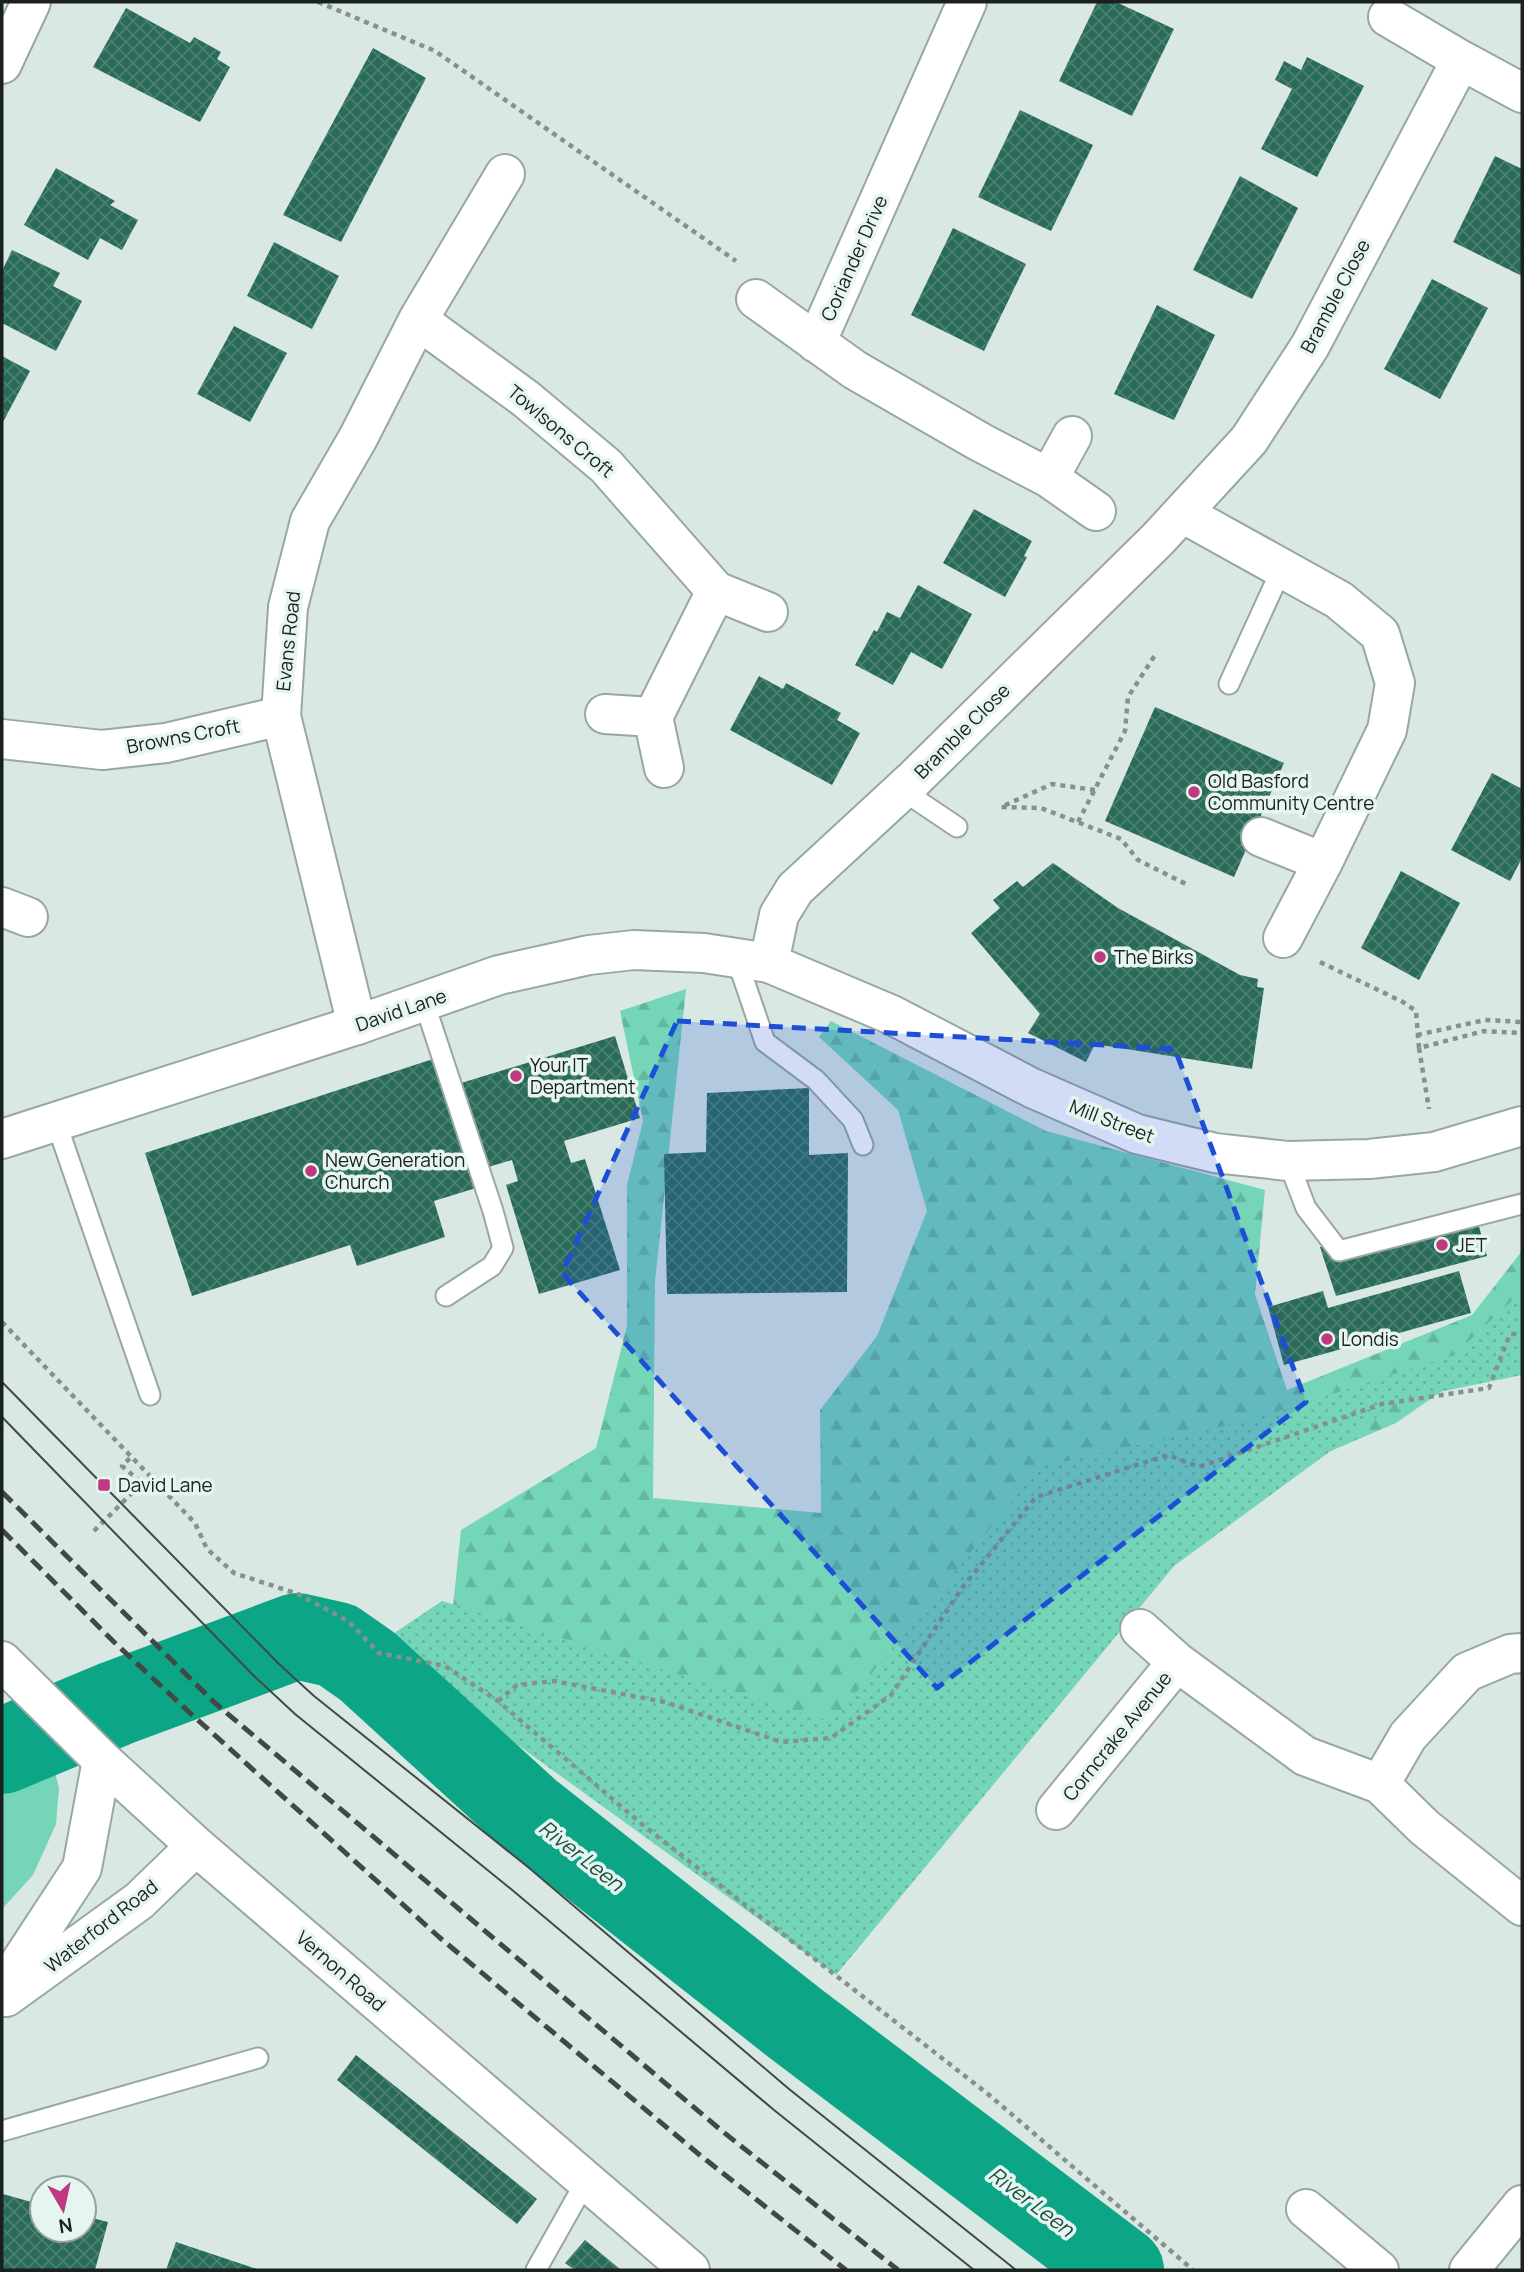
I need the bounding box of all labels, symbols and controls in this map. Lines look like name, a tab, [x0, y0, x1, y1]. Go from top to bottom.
street label: Coriander Drive	[815, 191, 893, 325]
street label: Bramble Close	[1294, 234, 1376, 358]
street label: Towlsons Croft	[502, 379, 620, 483]
street label: Evans Road	[270, 590, 306, 692]
street label: Bramble Close	[908, 677, 1016, 785]
street label: Browns Croft	[124, 712, 242, 760]
place label: Old Basford Community Centre	[1208, 768, 1374, 816]
marker: Old Basford Community Centre	[1186, 784, 1202, 800]
place label: The Birks	[1114, 944, 1194, 970]
marker: The Birks	[1092, 949, 1108, 965]
street label: David Lane	[352, 982, 450, 1038]
place label: Your IT Department	[530, 1052, 636, 1100]
marker: Your IT Department	[508, 1068, 524, 1084]
street label: Mill Street	[1066, 1093, 1158, 1149]
place label: New Generation Church	[325, 1147, 465, 1195]
marker: New Generation Church	[303, 1163, 319, 1179]
place label: JET	[1456, 1232, 1488, 1258]
marker: JET	[1434, 1237, 1450, 1253]
place label: Londis	[1341, 1326, 1399, 1352]
marker: Londis	[1319, 1331, 1335, 1347]
place label: David Lane	[118, 1472, 213, 1498]
marker: David Lane	[96, 1477, 112, 1493]
street label: Corncrake Avenue	[1057, 1666, 1177, 1806]
water label: River Leen	[534, 1813, 631, 1898]
street label: Waterford Road	[39, 1874, 163, 1978]
street label: Vernon Road	[291, 1925, 391, 2017]
water label: River Leen	[983, 2160, 1081, 2243]
north arrow	[28, 2174, 98, 2244]
text: N	[57, 2212, 74, 2240]

